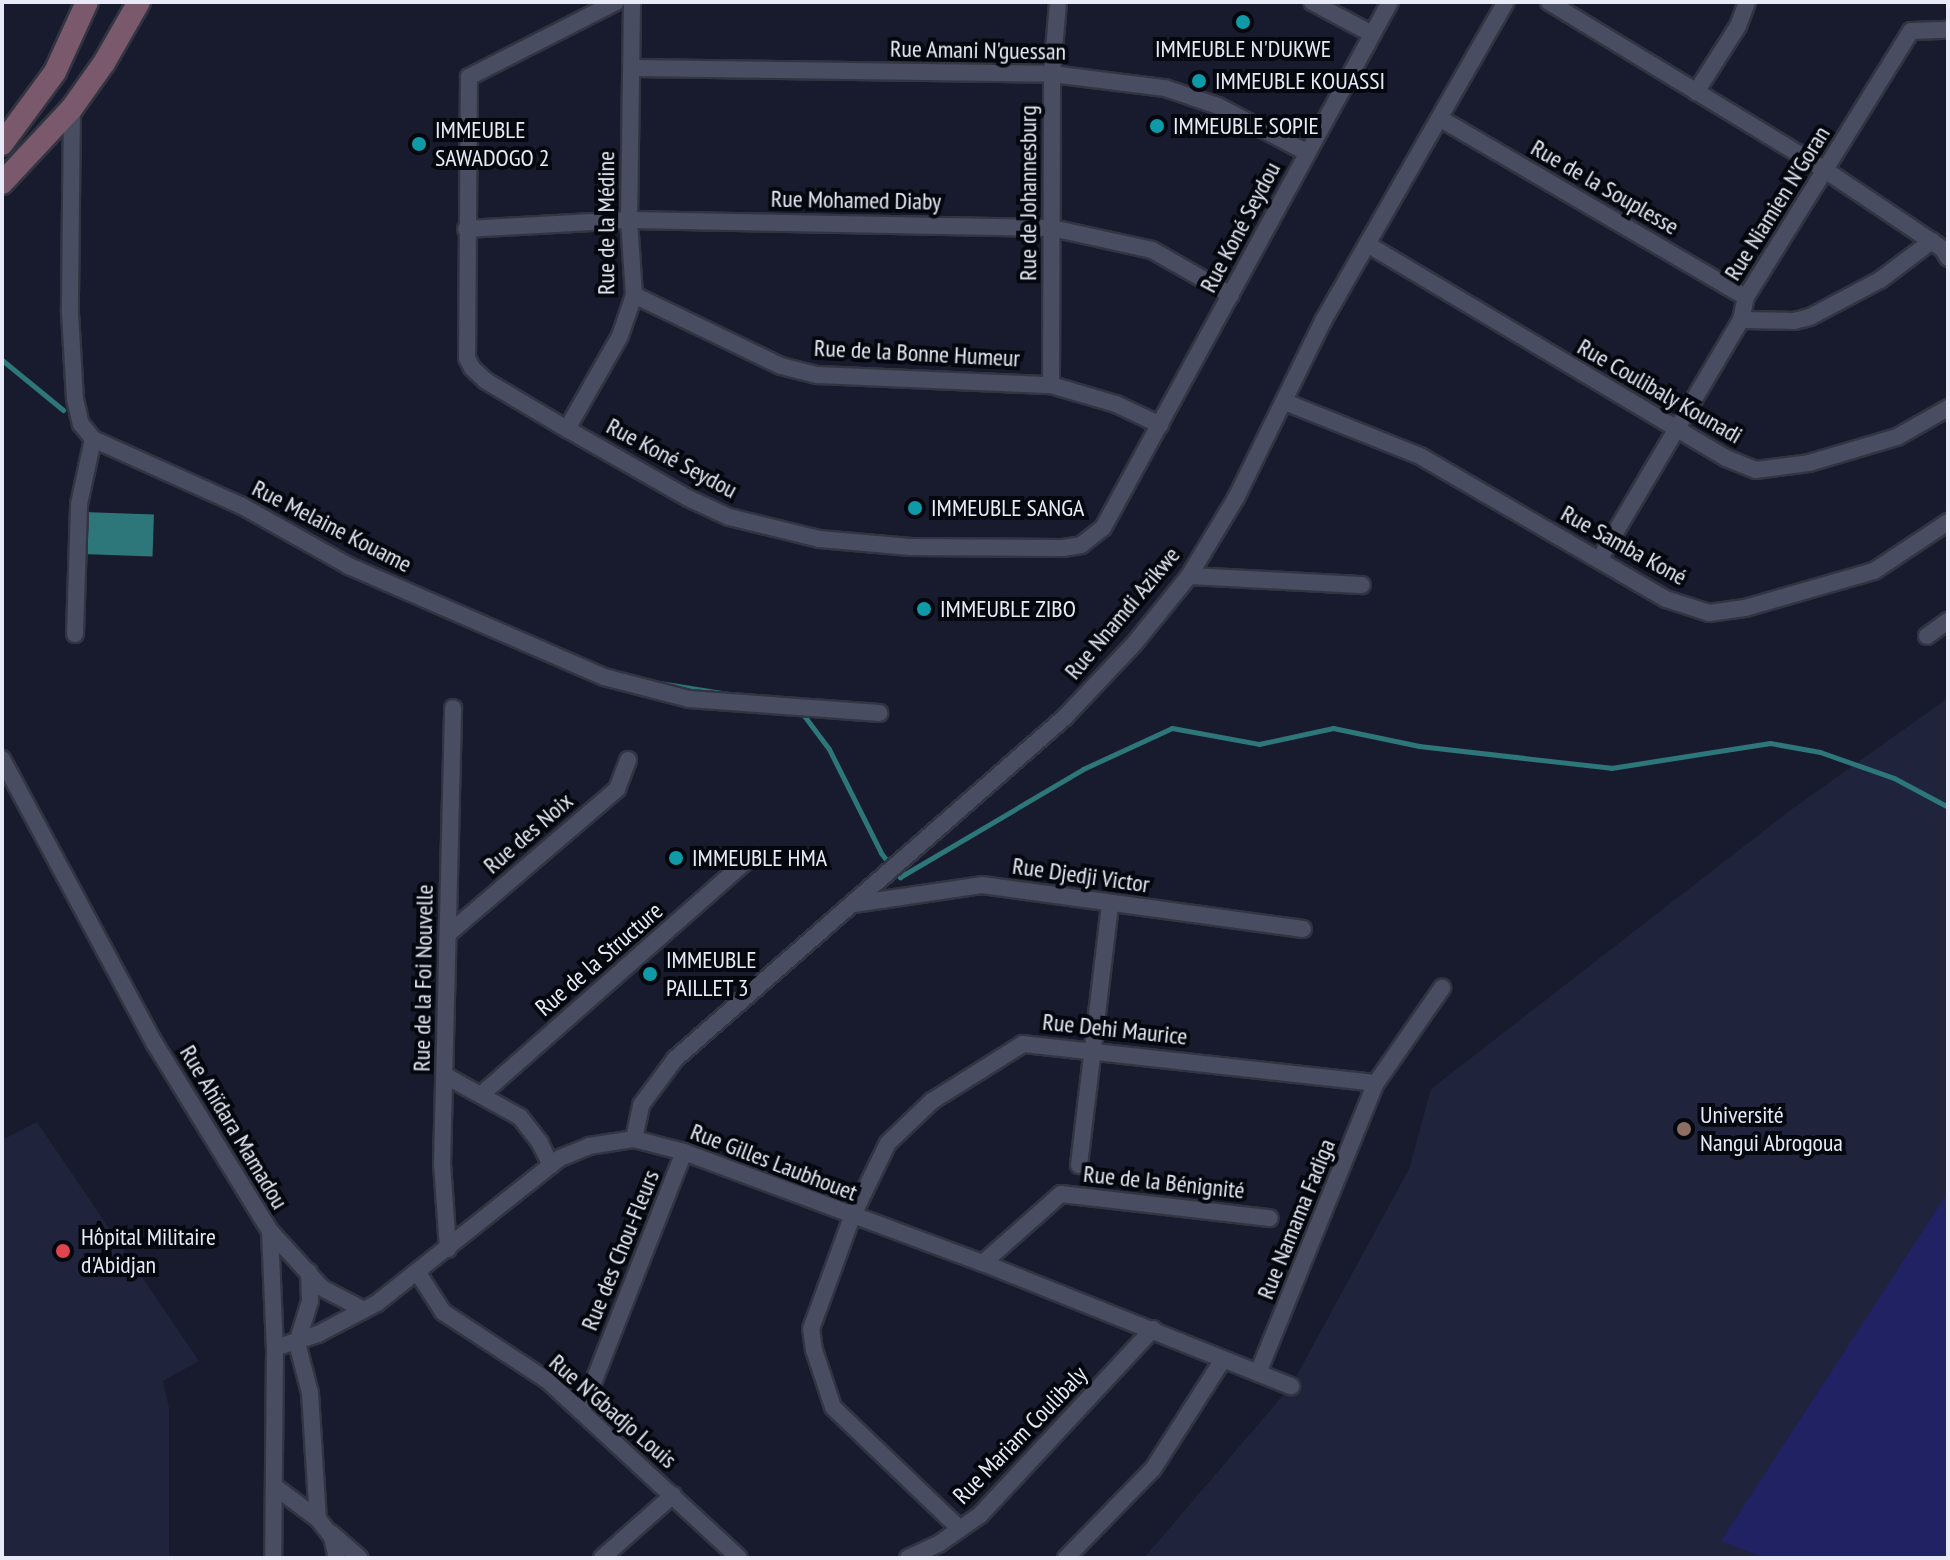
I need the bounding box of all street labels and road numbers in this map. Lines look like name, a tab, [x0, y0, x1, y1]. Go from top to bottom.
street label: Rue Amani N'guessan	[889, 34, 1067, 66]
street label: Rue de Johannesburg	[1014, 105, 1042, 281]
street label: Rue Niamien N'Goran	[1718, 121, 1836, 285]
street label: Rue de la Souplesse	[1526, 133, 1684, 241]
street label: Rue de la Médine	[592, 151, 620, 295]
street label: Rue Koné Seydou	[1194, 157, 1286, 297]
street label: Rue Mohamed Diaby	[771, 184, 941, 216]
street label: Rue Coulibaly Kounadi	[1572, 332, 1748, 450]
street label: Rue de la Bonne Humeur	[813, 333, 1021, 373]
street label: Rue Koné Seydou	[602, 412, 742, 504]
street label: Rue Melaine Kouame	[248, 473, 416, 579]
street label: Rue Samba Koné	[1556, 499, 1692, 591]
street label: Rue Nnamdi Azikwe	[1058, 541, 1186, 685]
street label: Rue des Noix	[477, 786, 579, 880]
street label: Rue Djedji Victor	[1010, 851, 1152, 899]
street label: Rue de la Foi Nouvelle	[407, 884, 439, 1072]
street label: Rue de la Structure	[530, 896, 668, 1022]
street label: Rue Dehi Maurice	[1041, 1007, 1189, 1051]
street label: Rue Ahïdara Mamadou	[174, 1040, 294, 1214]
street label: Rue Gilles Laubhouet	[687, 1117, 861, 1207]
street label: Rue Namama Fadiga	[1251, 1135, 1341, 1303]
street label: Rue de la Bénignité	[1082, 1159, 1246, 1205]
street label: Rue des Chou-Fleurs	[575, 1166, 665, 1334]
street label: Rue N'Gbadjo Louis	[543, 1348, 683, 1474]
street label: Rue Mariam Coulibaly	[947, 1360, 1093, 1510]

